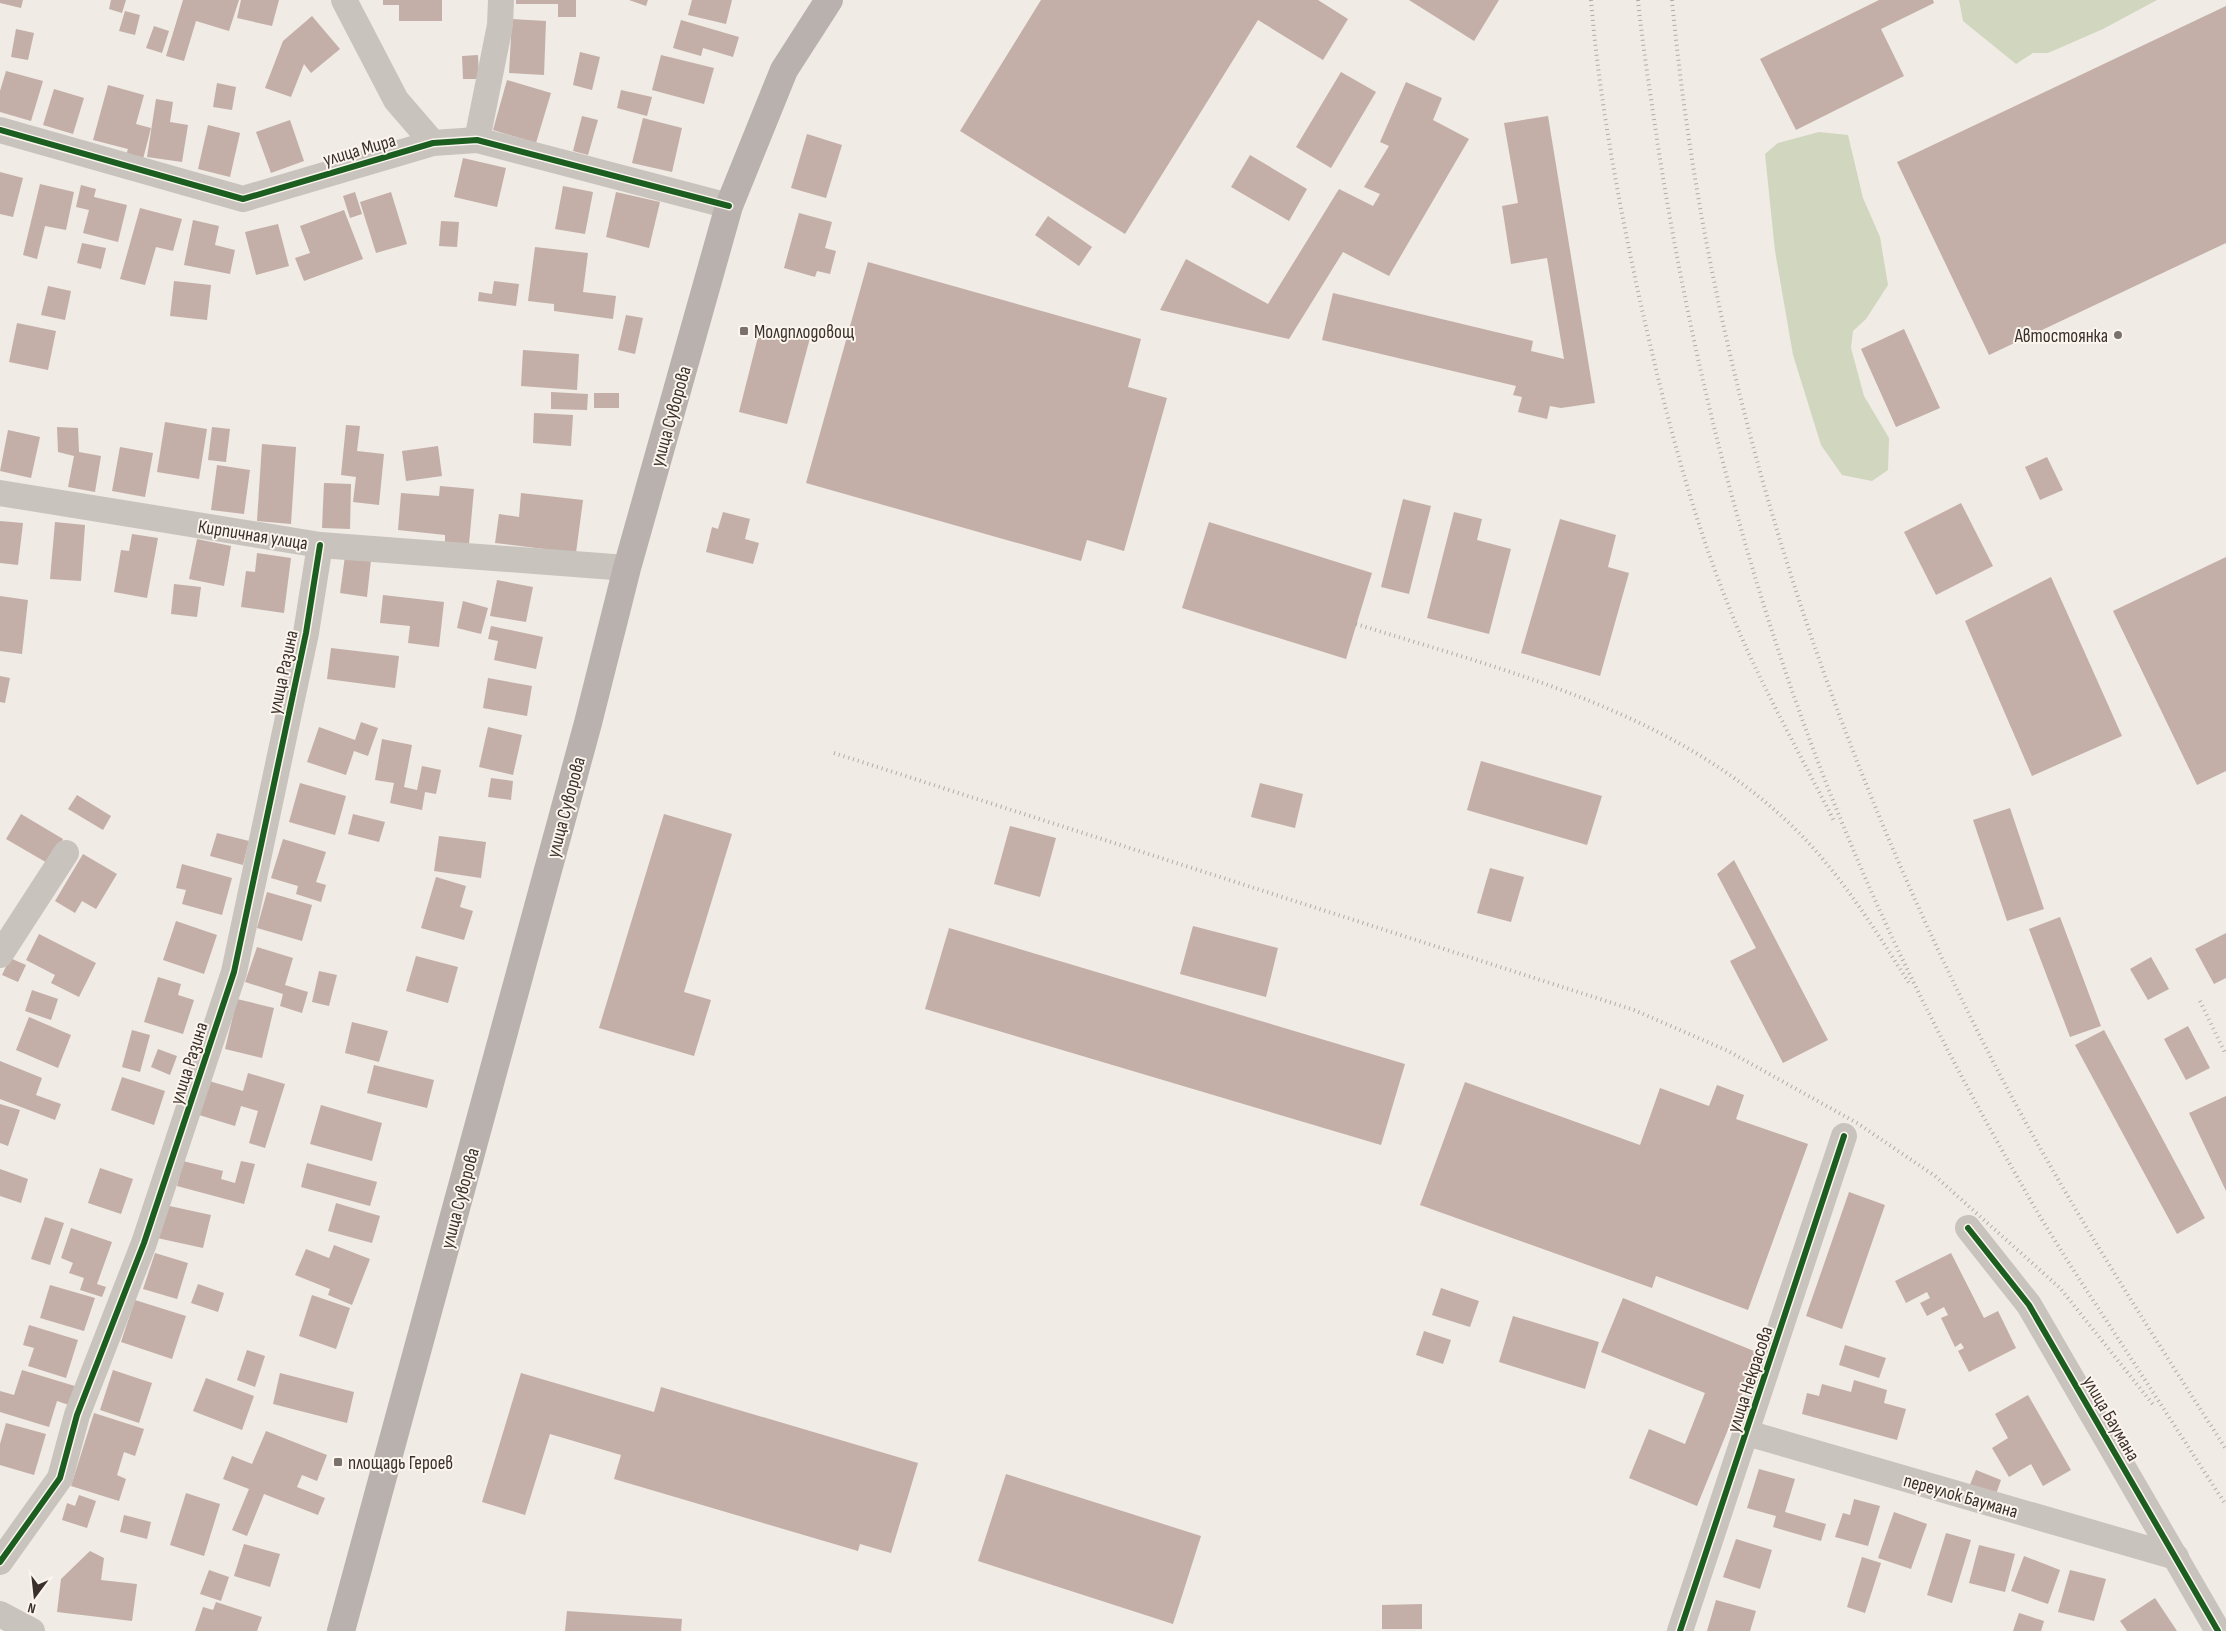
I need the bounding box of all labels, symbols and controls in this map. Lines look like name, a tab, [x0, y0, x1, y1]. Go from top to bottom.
street label: улица Мира	[320, 129, 398, 172]
place label: Молдплодовощ	[754, 321, 854, 344]
marker: Молдплодовощ	[738, 325, 750, 337]
place label: Автостоянка	[2014, 325, 2108, 348]
marker: Автостоянка	[2112, 329, 2124, 341]
street label: улица Суворова	[646, 364, 697, 469]
street label: Кирпичная улица	[196, 515, 309, 556]
street label: улица Разина	[263, 628, 304, 716]
street label: улица Суворова	[542, 754, 591, 860]
street label: улица Разина	[165, 1019, 214, 1108]
street label: улица Суворова	[436, 1145, 485, 1251]
street label: улица Некрасова	[1722, 1323, 1778, 1435]
street label: улица Баумана	[2077, 1372, 2144, 1466]
place label: площадь Героев	[348, 1452, 453, 1475]
marker: площадь Героев	[332, 1456, 344, 1468]
street label: переулок Баумана	[1901, 1469, 2020, 1524]
north arrow	[10, 1571, 60, 1621]
text: N	[26, 1599, 38, 1617]

